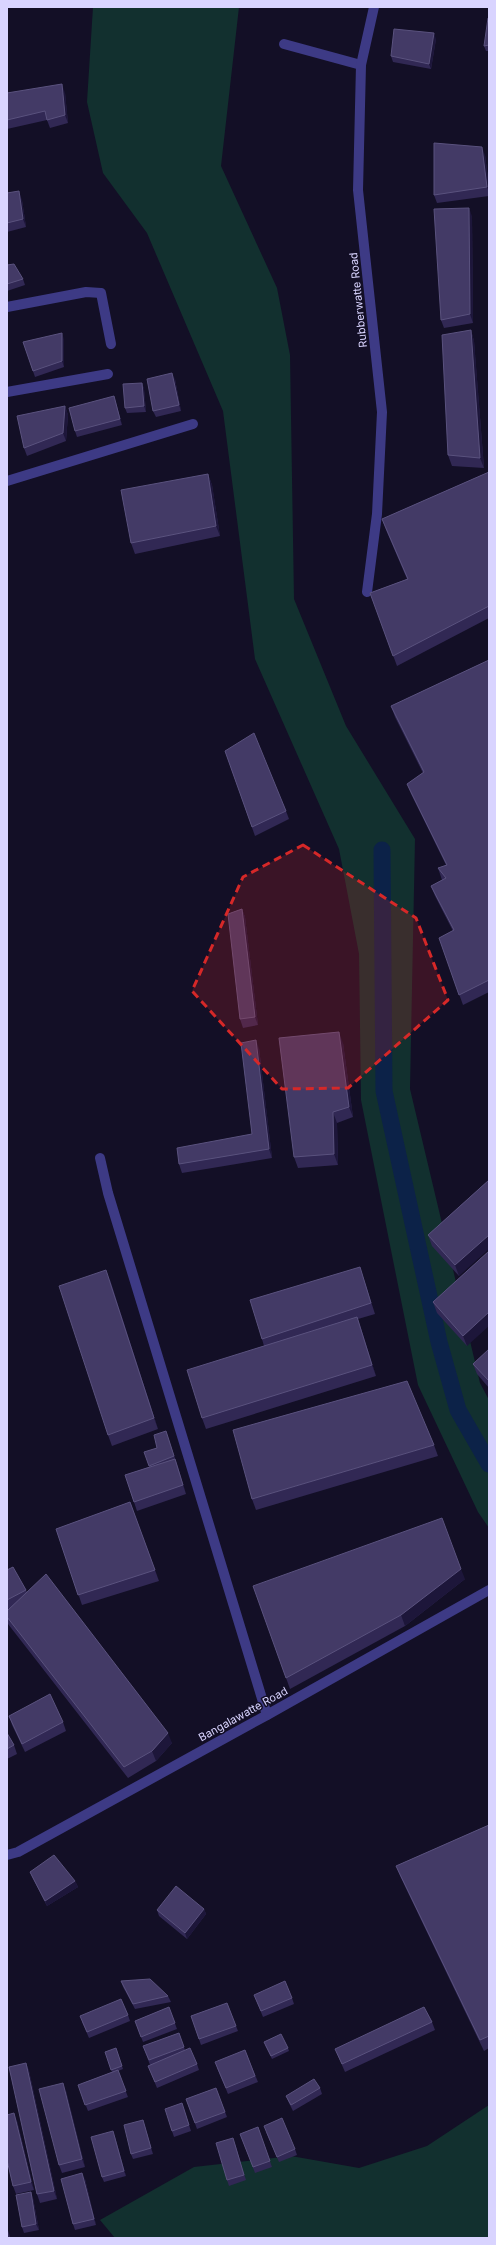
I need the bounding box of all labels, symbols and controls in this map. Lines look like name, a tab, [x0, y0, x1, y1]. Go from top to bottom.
street label: Rubberwatte Road	[346, 252, 370, 348]
street label: Bangalawatte Road	[196, 1684, 290, 1744]

